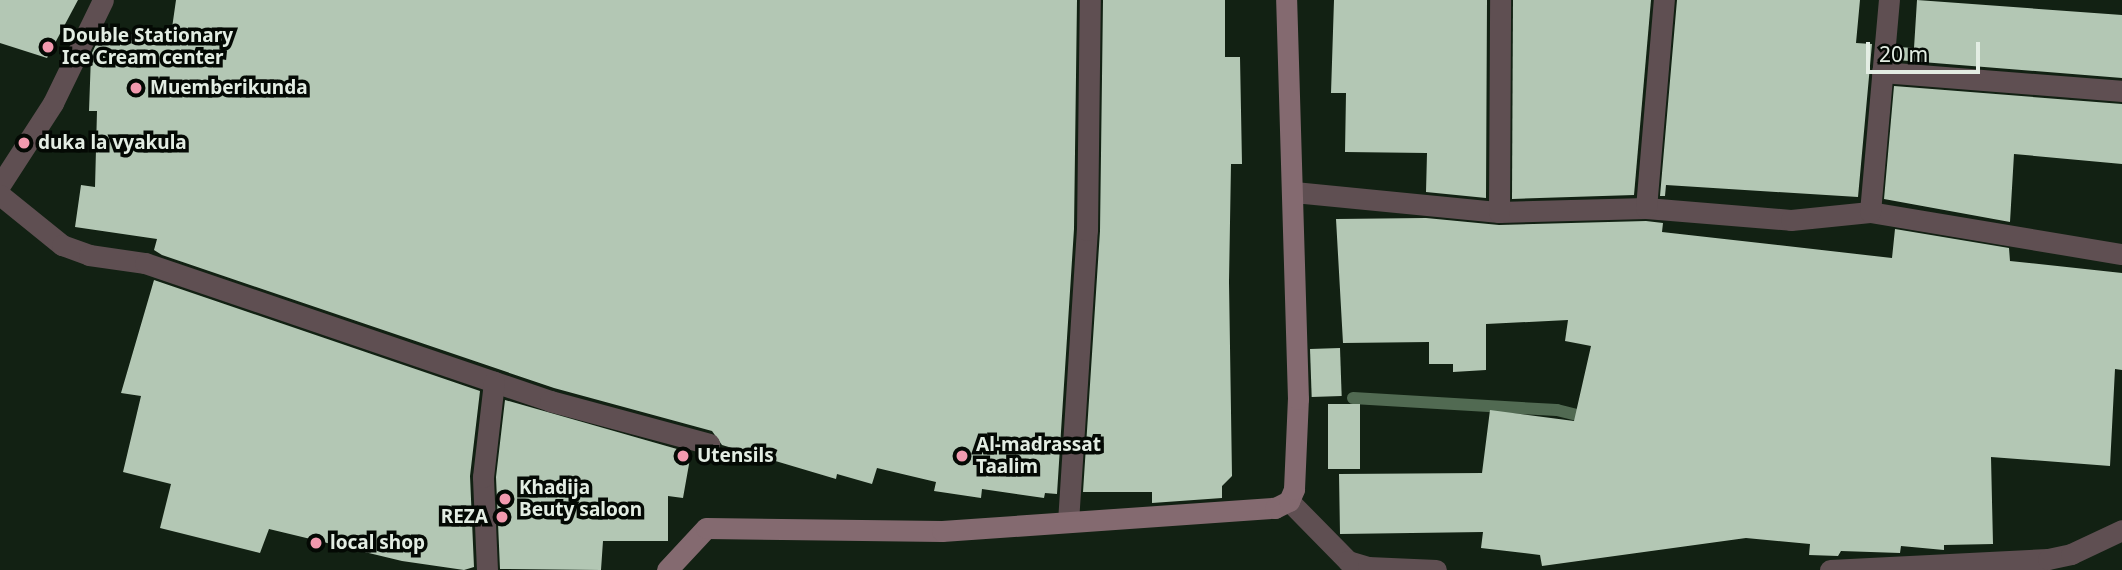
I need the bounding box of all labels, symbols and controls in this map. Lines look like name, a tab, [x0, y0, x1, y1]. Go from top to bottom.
place label: Double Stationary Ice Cream center	[62, 25, 233, 69]
scale bar	[1870, 28, 1984, 72]
marker: Double Stationary Ice Cream center	[40, 39, 56, 55]
text: 20 m	[1879, 40, 1928, 68]
place label: Muemberikunda	[150, 77, 308, 99]
marker: Muemberikunda	[128, 80, 144, 96]
place label: duka la vyakula	[38, 132, 187, 154]
marker: duka la vyakula	[16, 135, 32, 151]
place label: Al-madrassat Taalim	[976, 434, 1101, 478]
place label: Utensils	[697, 445, 774, 467]
marker: Utensils	[675, 448, 691, 464]
marker: Al-madrassat Taalim	[954, 448, 970, 464]
place label: Khadija Beuty saloon	[519, 477, 642, 521]
marker: Khadija Beuty saloon	[497, 491, 513, 507]
place label: REZA	[441, 506, 488, 528]
marker: REZA	[494, 509, 510, 525]
place label: local shop	[330, 532, 425, 554]
marker: local shop	[308, 535, 324, 551]

